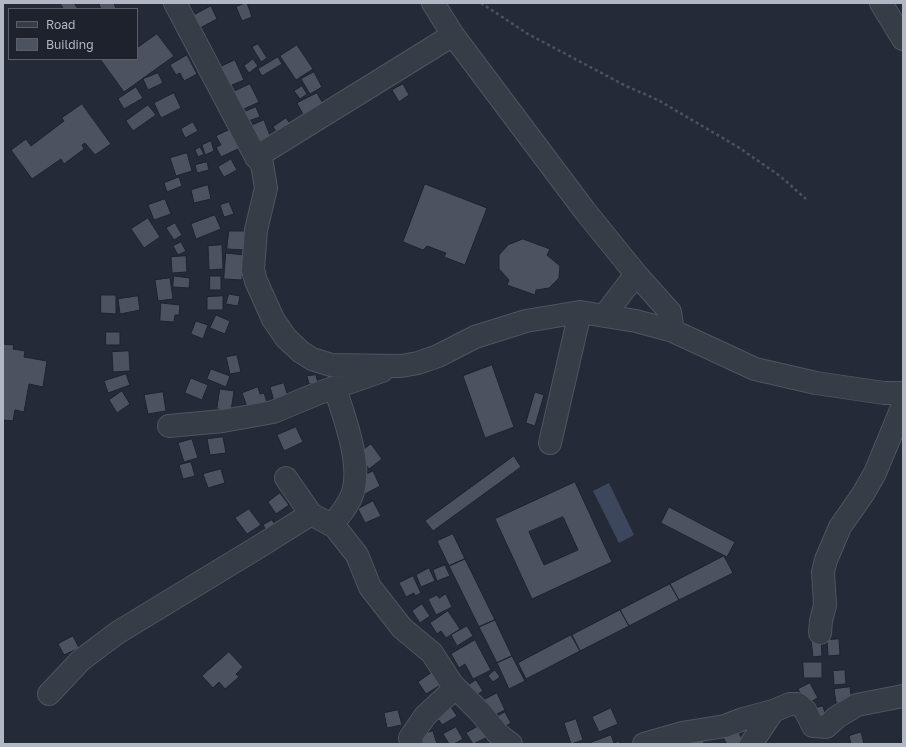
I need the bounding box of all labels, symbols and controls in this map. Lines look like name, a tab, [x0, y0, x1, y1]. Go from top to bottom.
legend	[8, 8, 138, 60]
text: Road	[46, 17, 75, 32]
text: Building	[46, 37, 94, 52]

